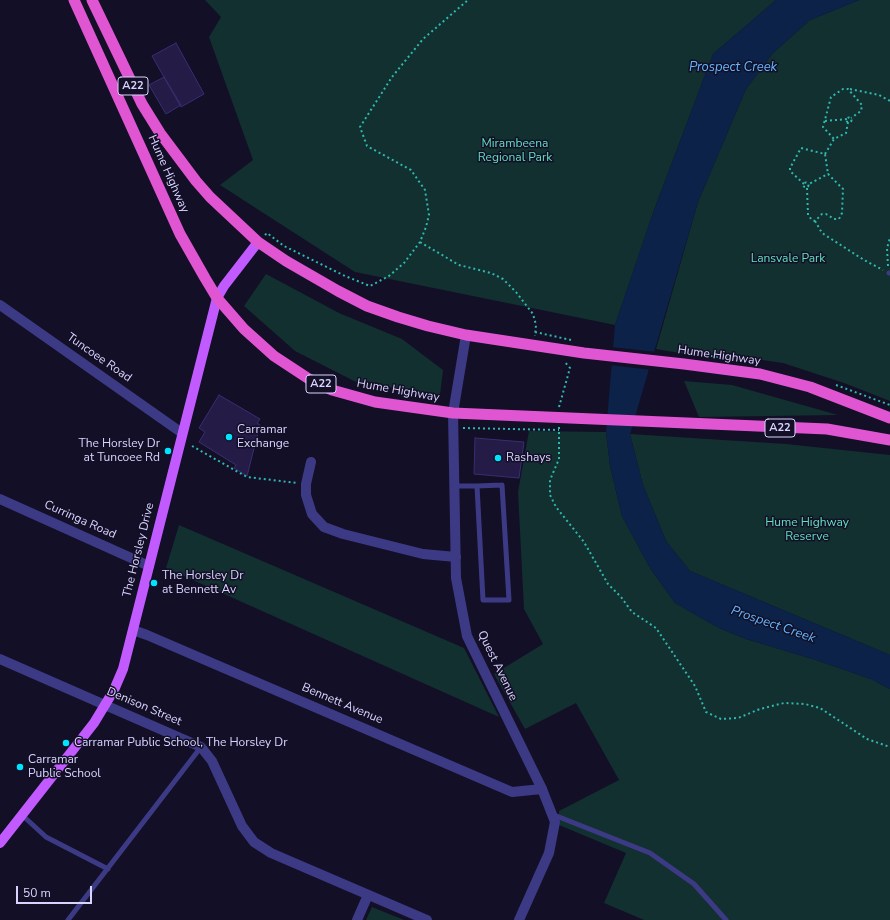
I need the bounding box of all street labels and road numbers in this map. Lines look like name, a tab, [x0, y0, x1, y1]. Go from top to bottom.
road number: A22	[118, 77, 148, 95]
street label: Hume Highway	[144, 133, 192, 215]
street label: Tuncoee Road	[64, 330, 134, 386]
street label: Hume Highway	[677, 343, 761, 369]
road number: A22	[306, 375, 336, 393]
street label: Hume Highway	[356, 377, 440, 405]
road number: A22	[765, 419, 795, 437]
street label: Curringa Road	[42, 498, 118, 542]
street label: The Horsley Drive	[120, 501, 158, 599]
street label: Quest Avenue	[474, 629, 520, 703]
street label: Bennett Avenue	[299, 680, 385, 728]
street label: Denison Street	[104, 685, 184, 729]

